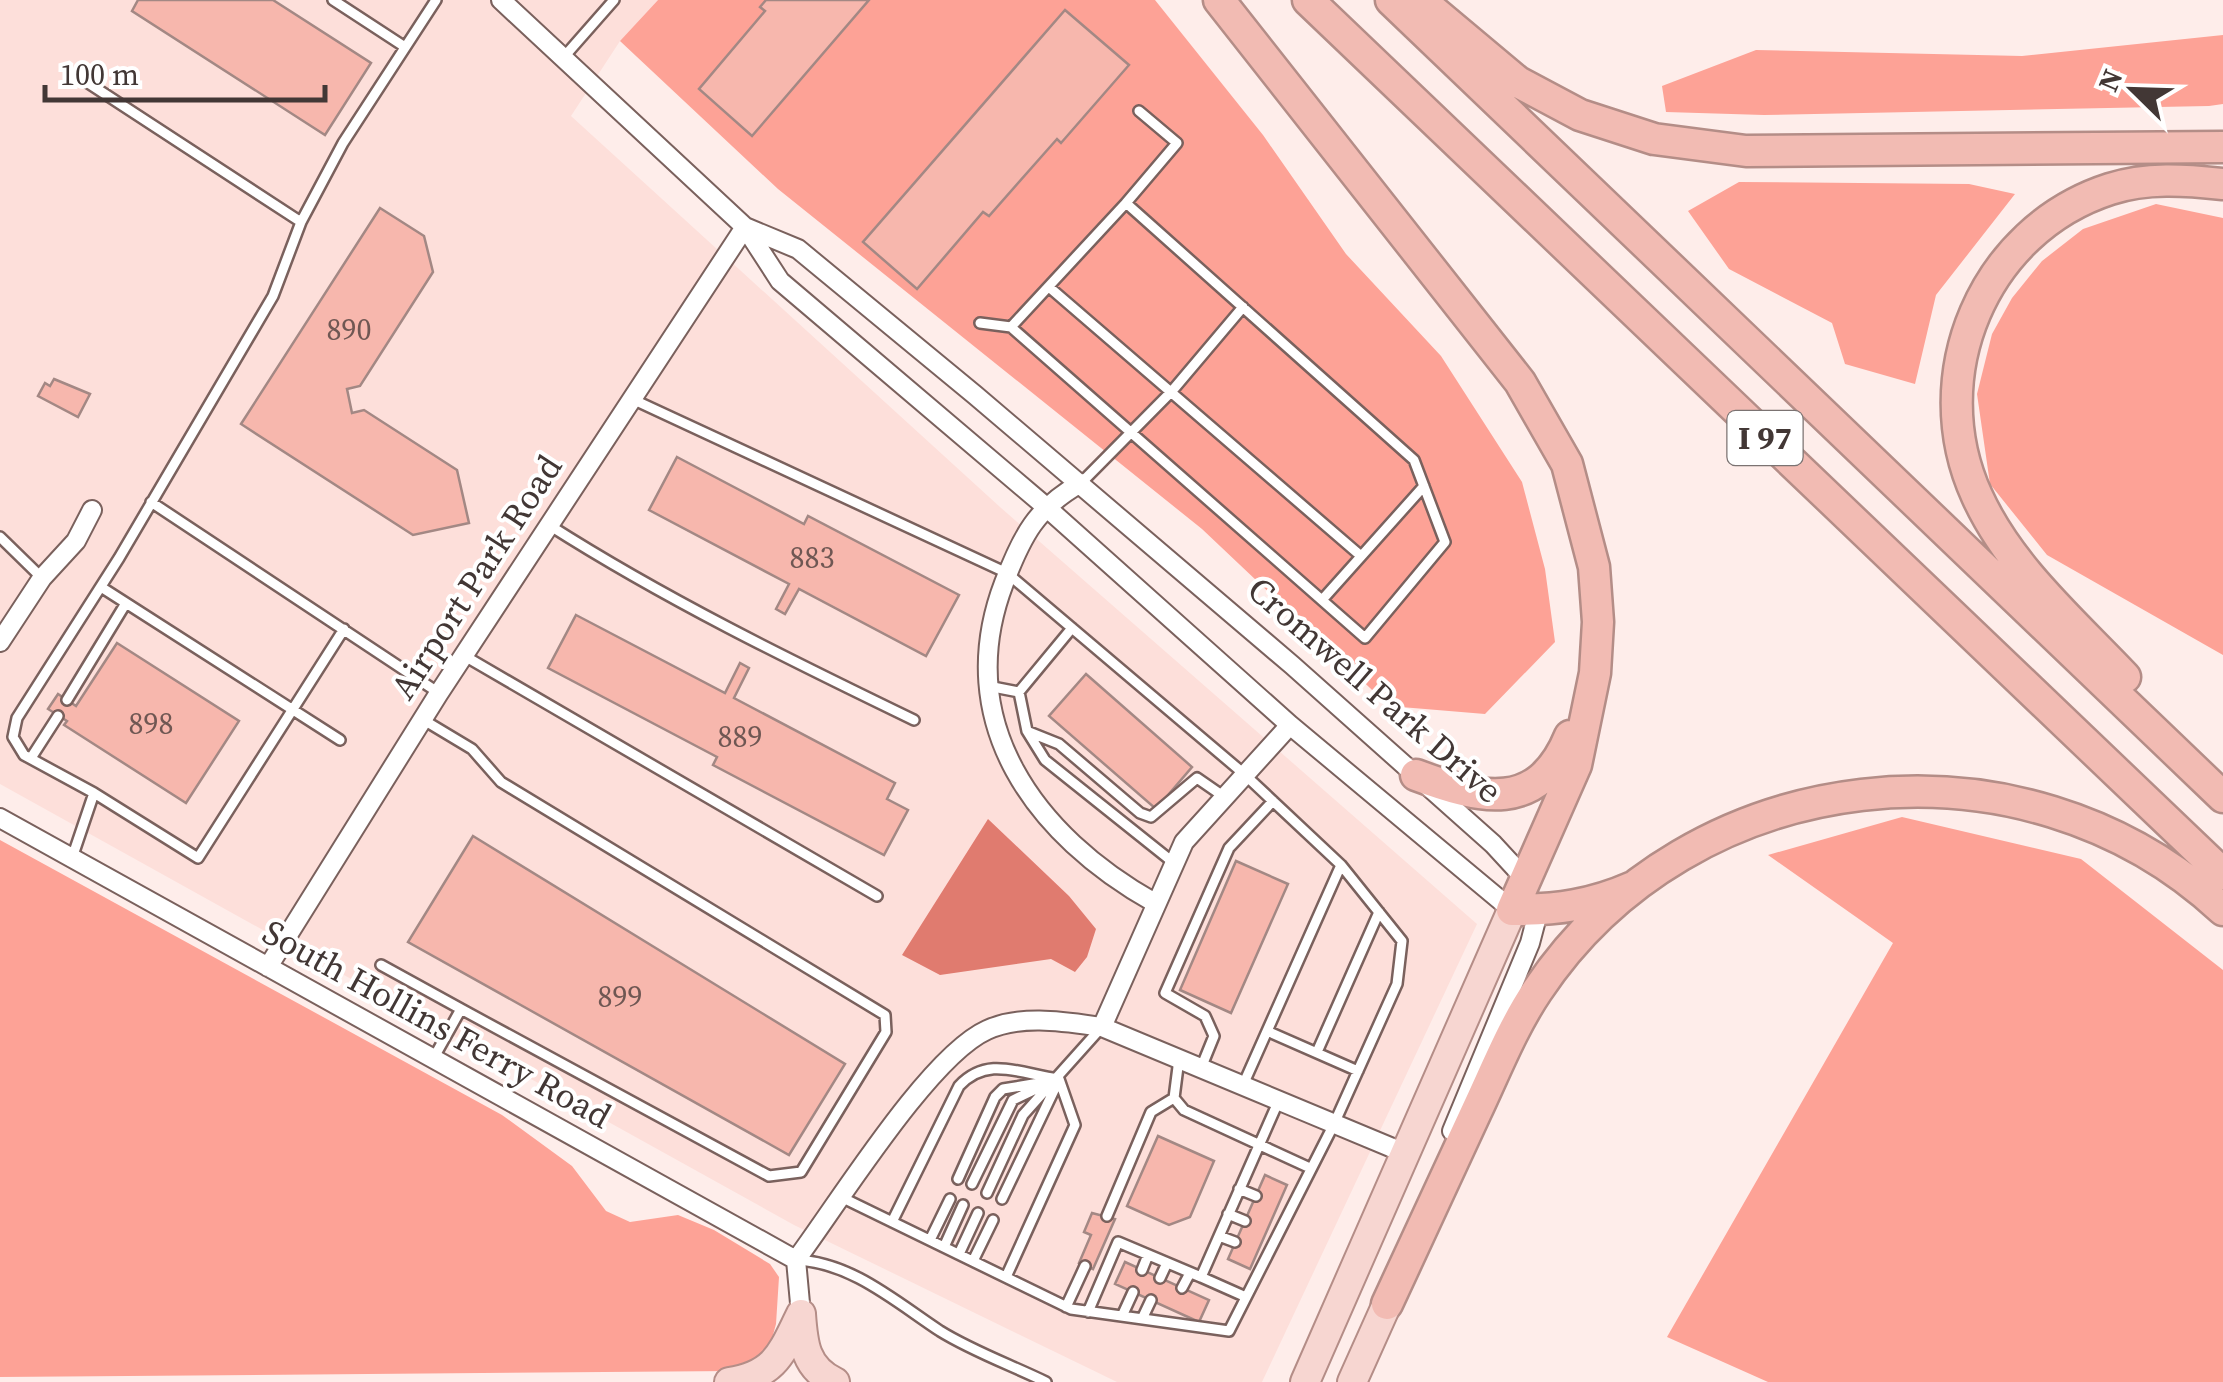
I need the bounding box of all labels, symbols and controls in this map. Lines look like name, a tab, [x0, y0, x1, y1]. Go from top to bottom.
scale bar	[45, 40, 325, 102]
north arrow	[2083, 40, 2183, 140]
text: 100 m	[60, 54, 139, 95]
text: N	[2089, 63, 2131, 97]
house number: 890	[327, 309, 372, 350]
road number: I 97	[1728, 411, 1802, 465]
street label: Airport Park Road	[379, 445, 573, 708]
house number: 883	[790, 537, 835, 578]
street label: Cromwell Park Drive	[1237, 566, 1513, 814]
house number: 898	[129, 703, 174, 744]
house number: 889	[718, 716, 763, 757]
street label: South Hollins Ferry Road	[254, 908, 620, 1140]
house number: 899	[598, 976, 643, 1017]

